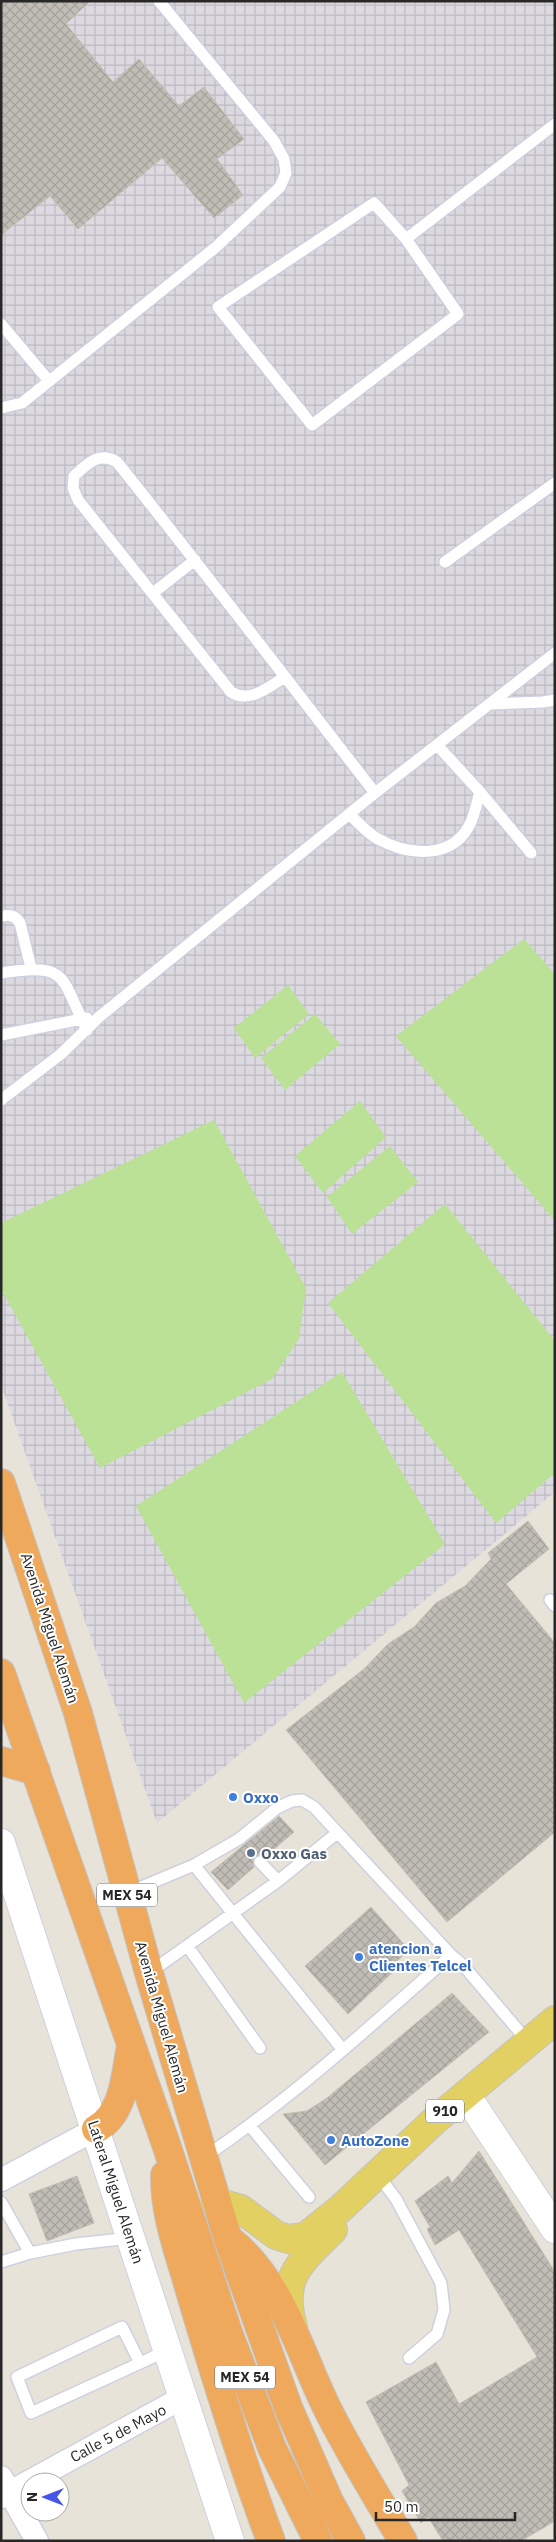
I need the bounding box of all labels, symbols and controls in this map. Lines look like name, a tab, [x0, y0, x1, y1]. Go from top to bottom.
street label: Avenida Miguel Alemán	[17, 1550, 83, 1706]
place label: Oxxo	[243, 1788, 279, 1807]
marker: Oxxo	[227, 1791, 239, 1803]
place label: Oxxo Gas	[261, 1844, 328, 1863]
marker: Oxxo Gas	[245, 1847, 257, 1859]
road number: MEX 54	[97, 1884, 157, 1906]
street label: Avenida Miguel Alemán	[131, 1939, 193, 2095]
place label: atencion a Clientes Telcel	[369, 1939, 472, 1975]
marker: atencion a Clientes Telcel	[353, 1951, 365, 1963]
road number: 910	[426, 2100, 464, 2122]
street label: Lateral Miguel Alemán	[84, 2118, 148, 2266]
place label: AutoZone	[341, 2131, 409, 2150]
marker: AutoZone	[325, 2134, 337, 2146]
road number: MEX 54	[215, 2366, 275, 2388]
street label: Calle 5 de Mayo	[67, 2400, 169, 2466]
north arrow	[20, 2472, 70, 2522]
scale bar	[376, 2490, 515, 2522]
text: N	[23, 2492, 41, 2502]
text: 50 m	[384, 2497, 419, 2516]

